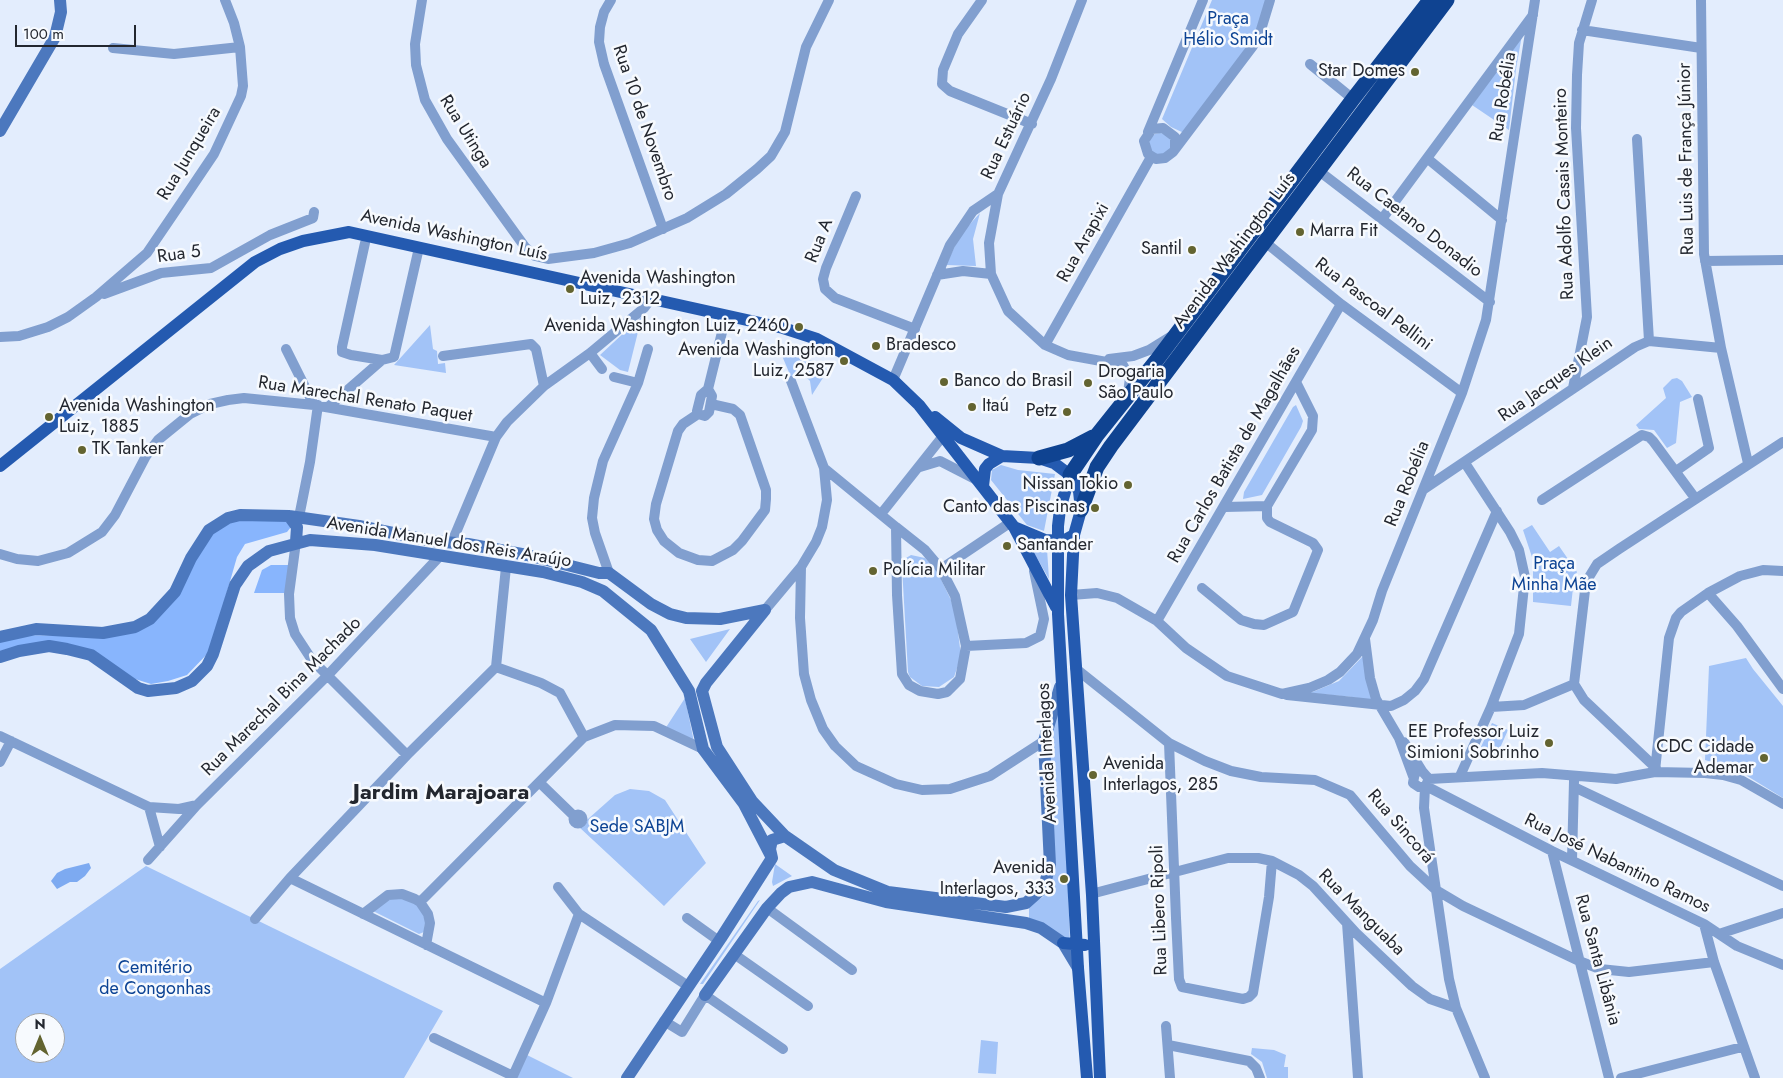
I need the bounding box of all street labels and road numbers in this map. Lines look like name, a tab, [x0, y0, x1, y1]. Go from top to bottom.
street label: Rua 10 de Novembro	[607, 42, 681, 204]
street label: Rua Robélia	[1486, 51, 1522, 143]
street label: Rua Luis de França Júnior	[1675, 63, 1699, 255]
street label: Rua Adolfo Casais Monteiro	[1551, 88, 1579, 300]
street label: Rua Estuário	[977, 89, 1037, 183]
street label: Rua Utinga	[434, 91, 496, 173]
street label: Rua Junqueira	[154, 103, 226, 205]
street label: Rua Caetano Donadio	[1342, 163, 1486, 283]
street label: Avenida Washington Luís	[1169, 169, 1301, 333]
street label: Rua Arapixi	[1053, 200, 1115, 286]
street label: Avenida Washington Luís	[359, 206, 549, 266]
street label: Rua A	[801, 216, 839, 266]
street label: Rua 5	[156, 241, 202, 269]
street label: Rua Pascoal Pellini	[1310, 254, 1436, 356]
street label: Rua Jacques Klein	[1495, 333, 1617, 427]
street label: Rua Carlos Batista de Magalhães	[1164, 343, 1306, 567]
street label: Rua Marechal Renato Paquet	[256, 372, 474, 428]
street label: Rua Robélia	[1381, 438, 1435, 530]
street label: Avenida Manuel dos Reis Araújo	[325, 513, 573, 573]
street label: Rua Marechal Bina Machado	[198, 613, 366, 781]
street label: Avenida Interlagos	[1034, 682, 1062, 824]
street label: Rua Sincorá	[1362, 786, 1438, 868]
street label: Rua José Nabantino Ramos	[1521, 810, 1713, 918]
street label: Rua Libero Ripoli	[1147, 844, 1173, 976]
street label: Rua Manguaba	[1313, 865, 1409, 961]
street label: Rua Santa Libânia	[1569, 892, 1625, 1028]

